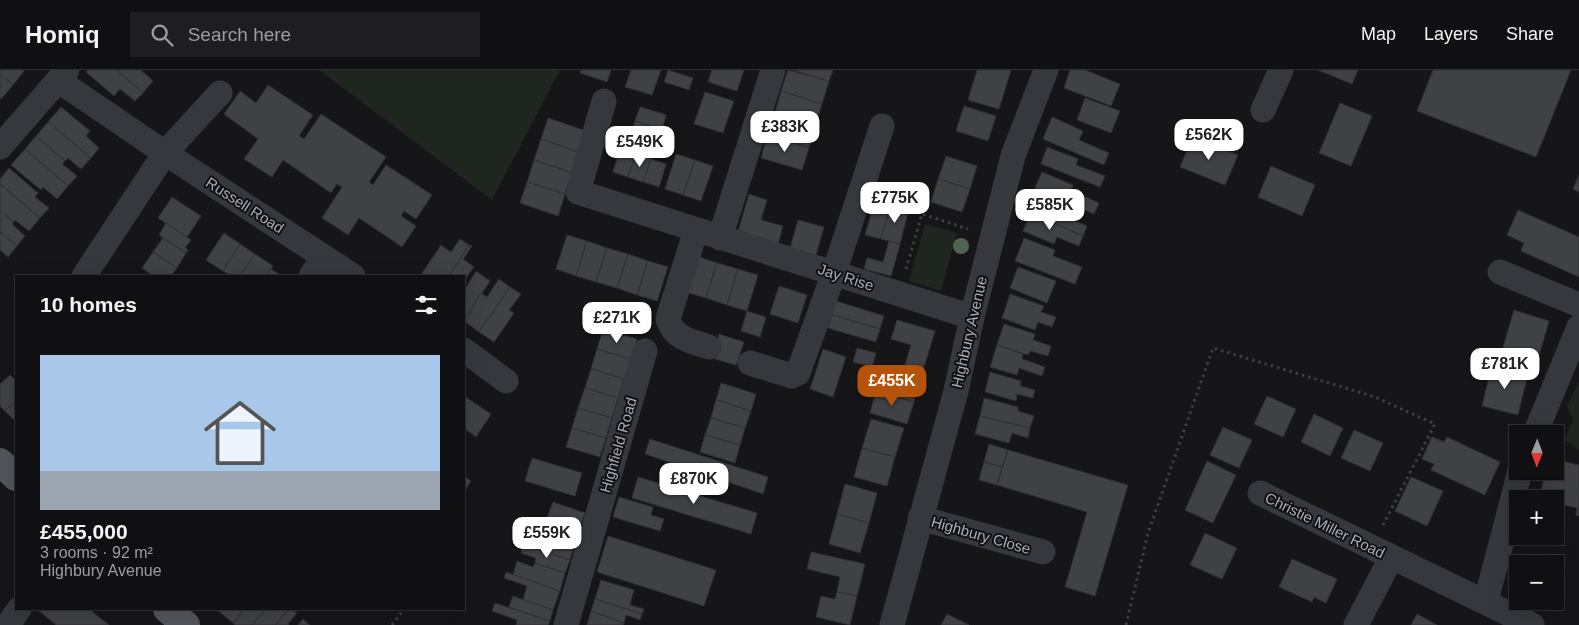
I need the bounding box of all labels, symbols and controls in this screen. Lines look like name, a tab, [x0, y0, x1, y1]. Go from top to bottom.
search box	[130, 12, 480, 57]
text: Homiq	[25, 21, 100, 48]
icon: search	[148, 21, 176, 49]
text: Search here	[188, 24, 291, 45]
text: Map	[1361, 24, 1396, 44]
text: Layers	[1424, 24, 1478, 44]
text: Share	[1506, 24, 1554, 44]
pin: £383K	[750, 111, 820, 153]
text: £383K	[761, 118, 809, 135]
pin: £562K	[1174, 118, 1244, 161]
pin: £549K	[605, 126, 675, 168]
text: £562K	[1185, 126, 1233, 143]
text: £549K	[616, 133, 664, 150]
street label: Russell Road	[203, 174, 287, 236]
pin: £775K	[860, 182, 930, 224]
text: £775K	[871, 189, 919, 206]
pin: £585K	[1015, 189, 1085, 231]
text: £585K	[1026, 196, 1074, 213]
street label: Jay Rise	[816, 260, 876, 294]
street label: Highbury Avenue	[948, 275, 990, 389]
icon: filters	[412, 291, 440, 319]
text: 10 homes	[40, 293, 137, 316]
pin: £271K	[582, 302, 652, 344]
text: £271K	[593, 309, 641, 326]
pin: £781K	[1470, 348, 1540, 390]
text: £781K	[1481, 355, 1529, 372]
pin: £455K	[857, 364, 927, 407]
text: £455K	[868, 372, 916, 389]
icon: home	[195, 388, 285, 478]
street label: Highfield Road	[596, 395, 640, 495]
north arrow	[1509, 425, 1564, 480]
map controls	[1509, 425, 1564, 610]
pin: £870K	[659, 462, 729, 505]
text: £870K	[670, 470, 718, 487]
street label: Christie Miller Road	[1262, 489, 1388, 561]
button: +	[1509, 490, 1564, 545]
street label: Highbury Close	[929, 513, 1033, 557]
pin: £559K	[512, 516, 582, 559]
text: £455,000	[40, 520, 128, 543]
text: £559K	[523, 524, 571, 541]
text: 3 rooms · 92 m²	[40, 544, 153, 561]
button: −	[1509, 555, 1564, 610]
text: Highbury Avenue	[40, 562, 162, 579]

